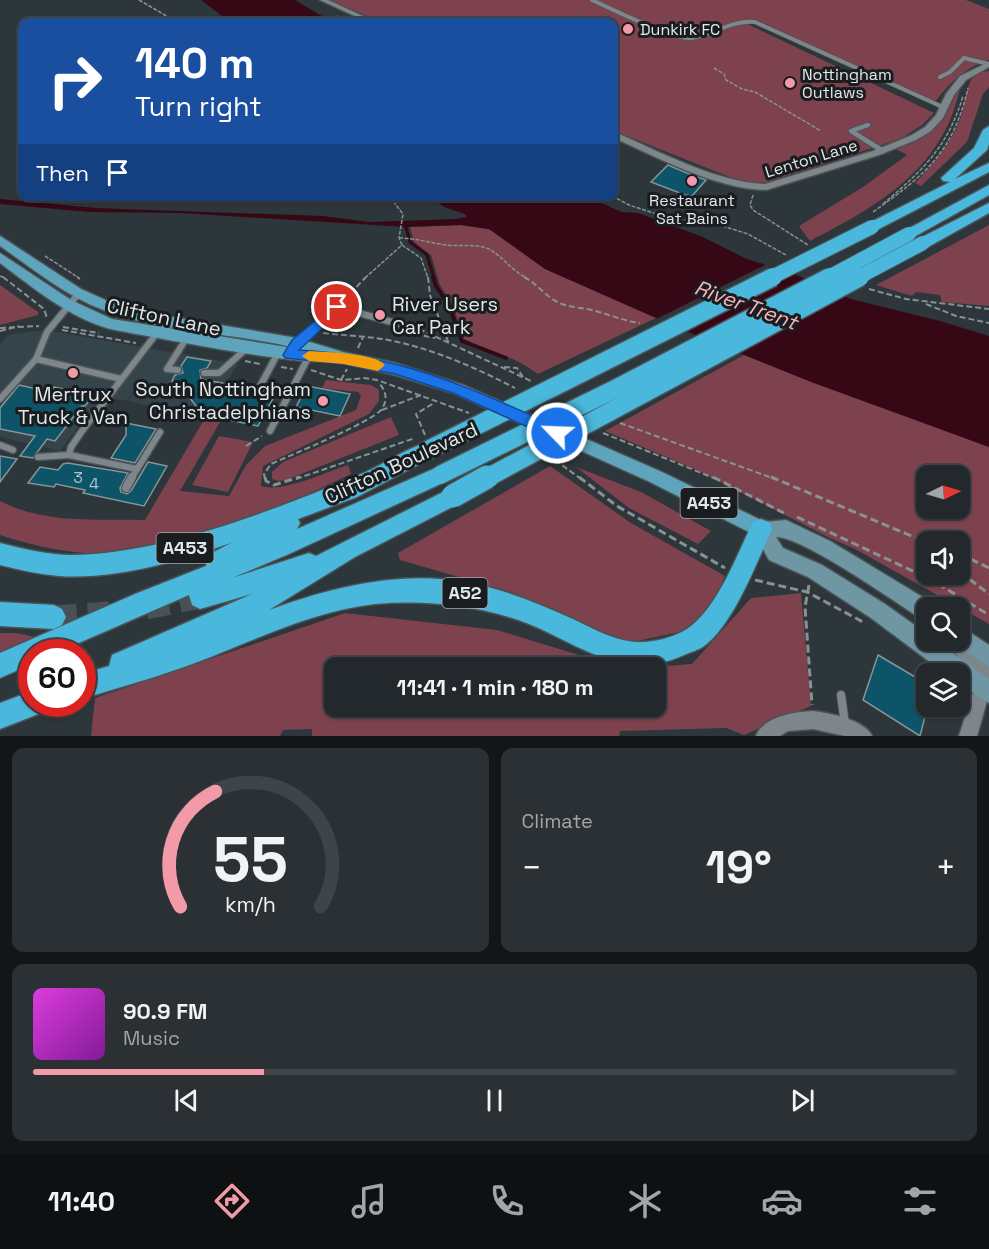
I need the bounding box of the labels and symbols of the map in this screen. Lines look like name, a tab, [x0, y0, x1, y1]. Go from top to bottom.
place label: Dunkirk FC	[640, 19, 720, 40]
marker: Dunkirk FC	[621, 22, 635, 36]
place label: Nottingham Outlaws	[802, 64, 892, 103]
marker: Nottingham Outlaws	[783, 76, 797, 90]
street label: Lenton Lane	[762, 134, 860, 183]
marker: Restaurant Sat Bains	[685, 174, 699, 188]
place label: Restaurant Sat Bains	[649, 190, 735, 229]
water label: River Trent	[691, 273, 803, 336]
pin	[311, 281, 362, 332]
place label: River Users Car Park	[392, 291, 498, 340]
street label: Clifton Lane	[104, 292, 224, 342]
marker: River Users Car Park	[373, 308, 387, 322]
marker: Mertrux Truck & Van	[66, 366, 80, 380]
place label: South Nottingham Christadelphians	[135, 376, 311, 425]
place label: Mertrux Truck & Van	[18, 381, 128, 430]
marker: South Nottingham Christadelphians	[316, 394, 330, 408]
position arrow	[525, 401, 589, 465]
street label: Clifton Boulevard	[320, 416, 482, 510]
north arrow	[916, 465, 970, 519]
house number: 3	[73, 467, 83, 488]
house number: 4	[89, 473, 99, 494]
road number: A453	[680, 488, 738, 518]
road number: A453	[156, 533, 213, 563]
road number: A52	[442, 578, 488, 608]
speed limit sign: 60	[18, 639, 96, 717]

